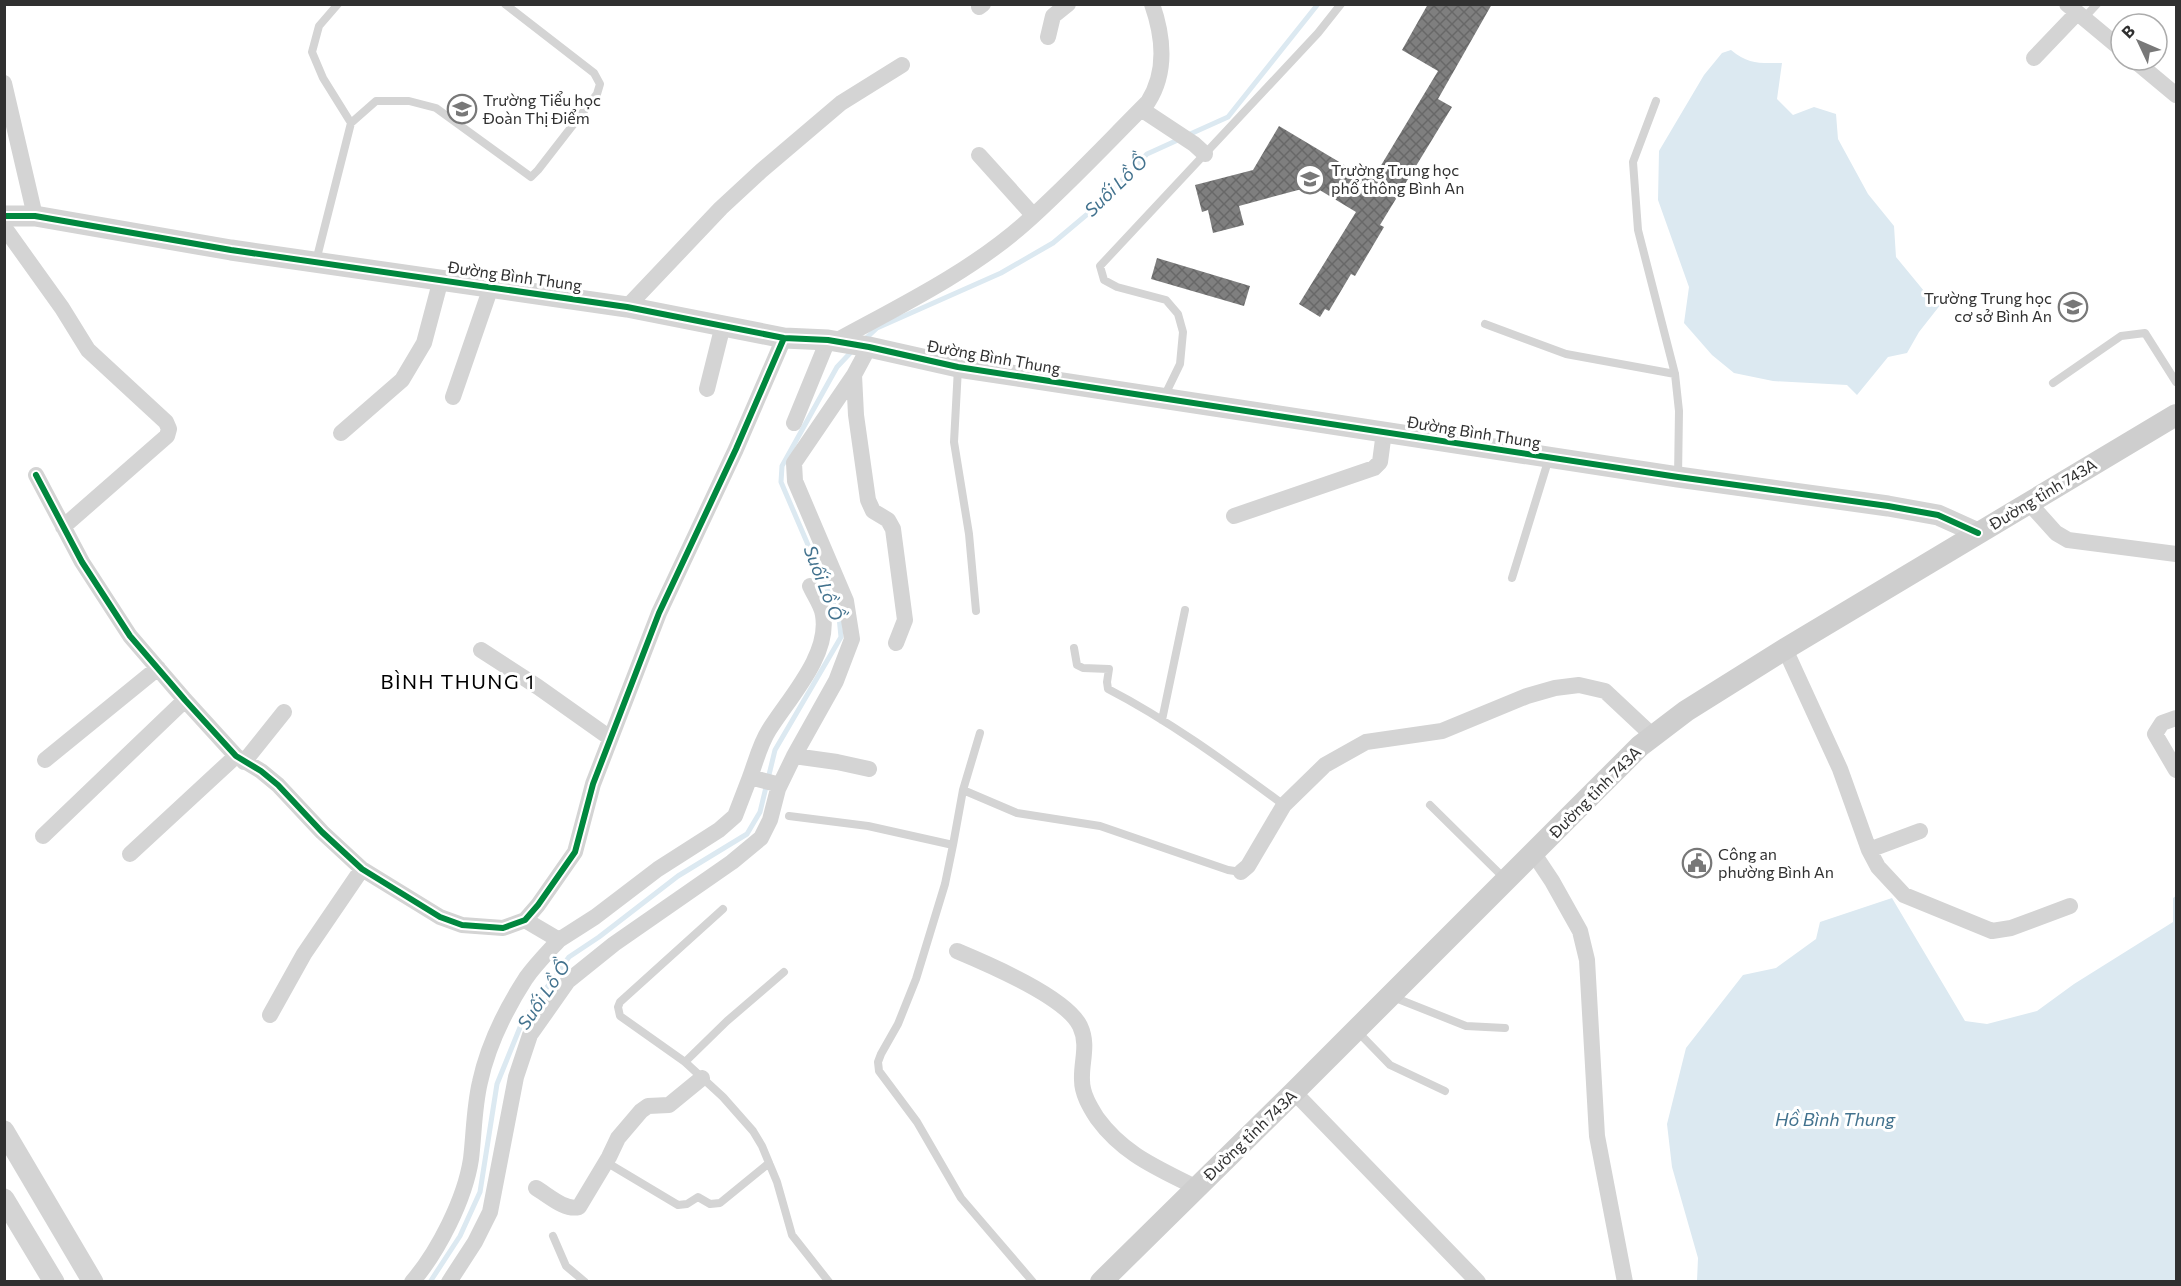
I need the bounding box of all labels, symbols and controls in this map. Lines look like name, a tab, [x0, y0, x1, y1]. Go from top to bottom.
north arrow	[2109, 12, 2169, 72]
text: B	[2117, 21, 2139, 42]
place label: Trường Tiểu học Đoàn Thị Điểm	[482, 90, 601, 127]
school or university icon: Trường Tiểu học Đoàn Thị Điểm	[446, 93, 478, 125]
water label: Suối Lồ Ồ	[1078, 148, 1151, 221]
place label: Trường Trung học phổ thông Bình An	[1331, 160, 1465, 197]
school or university icon: Trường Trung học phổ thông Bình An	[1294, 163, 1326, 195]
street label: Đường Bình Thung	[446, 257, 584, 294]
place label: Trường Trung học cơ sở Bình An	[1924, 288, 2052, 325]
school or university icon: Trường Trung học cơ sở Bình An	[2057, 291, 2089, 323]
street label: Đường Bình Thung	[925, 335, 1063, 378]
street label: Đường Bình Thung	[1405, 411, 1543, 451]
street label: Đường tỉnh 743A	[1985, 454, 2100, 534]
water label: Suối Lồ Ồ	[800, 541, 850, 624]
district label: BÌNH THUNG 1	[381, 669, 535, 693]
street label: Đường tỉnh 743A	[1544, 742, 1644, 842]
place label: Công an phường Bình An	[1718, 844, 1834, 881]
public building icon: Công an phường Bình An	[1681, 847, 1713, 879]
water label: Suối Lồ Ồ	[510, 954, 574, 1033]
street label: Đường tỉnh 743A	[1198, 1085, 1300, 1185]
water label: Hồ Bình Thung	[1775, 1108, 1896, 1130]

